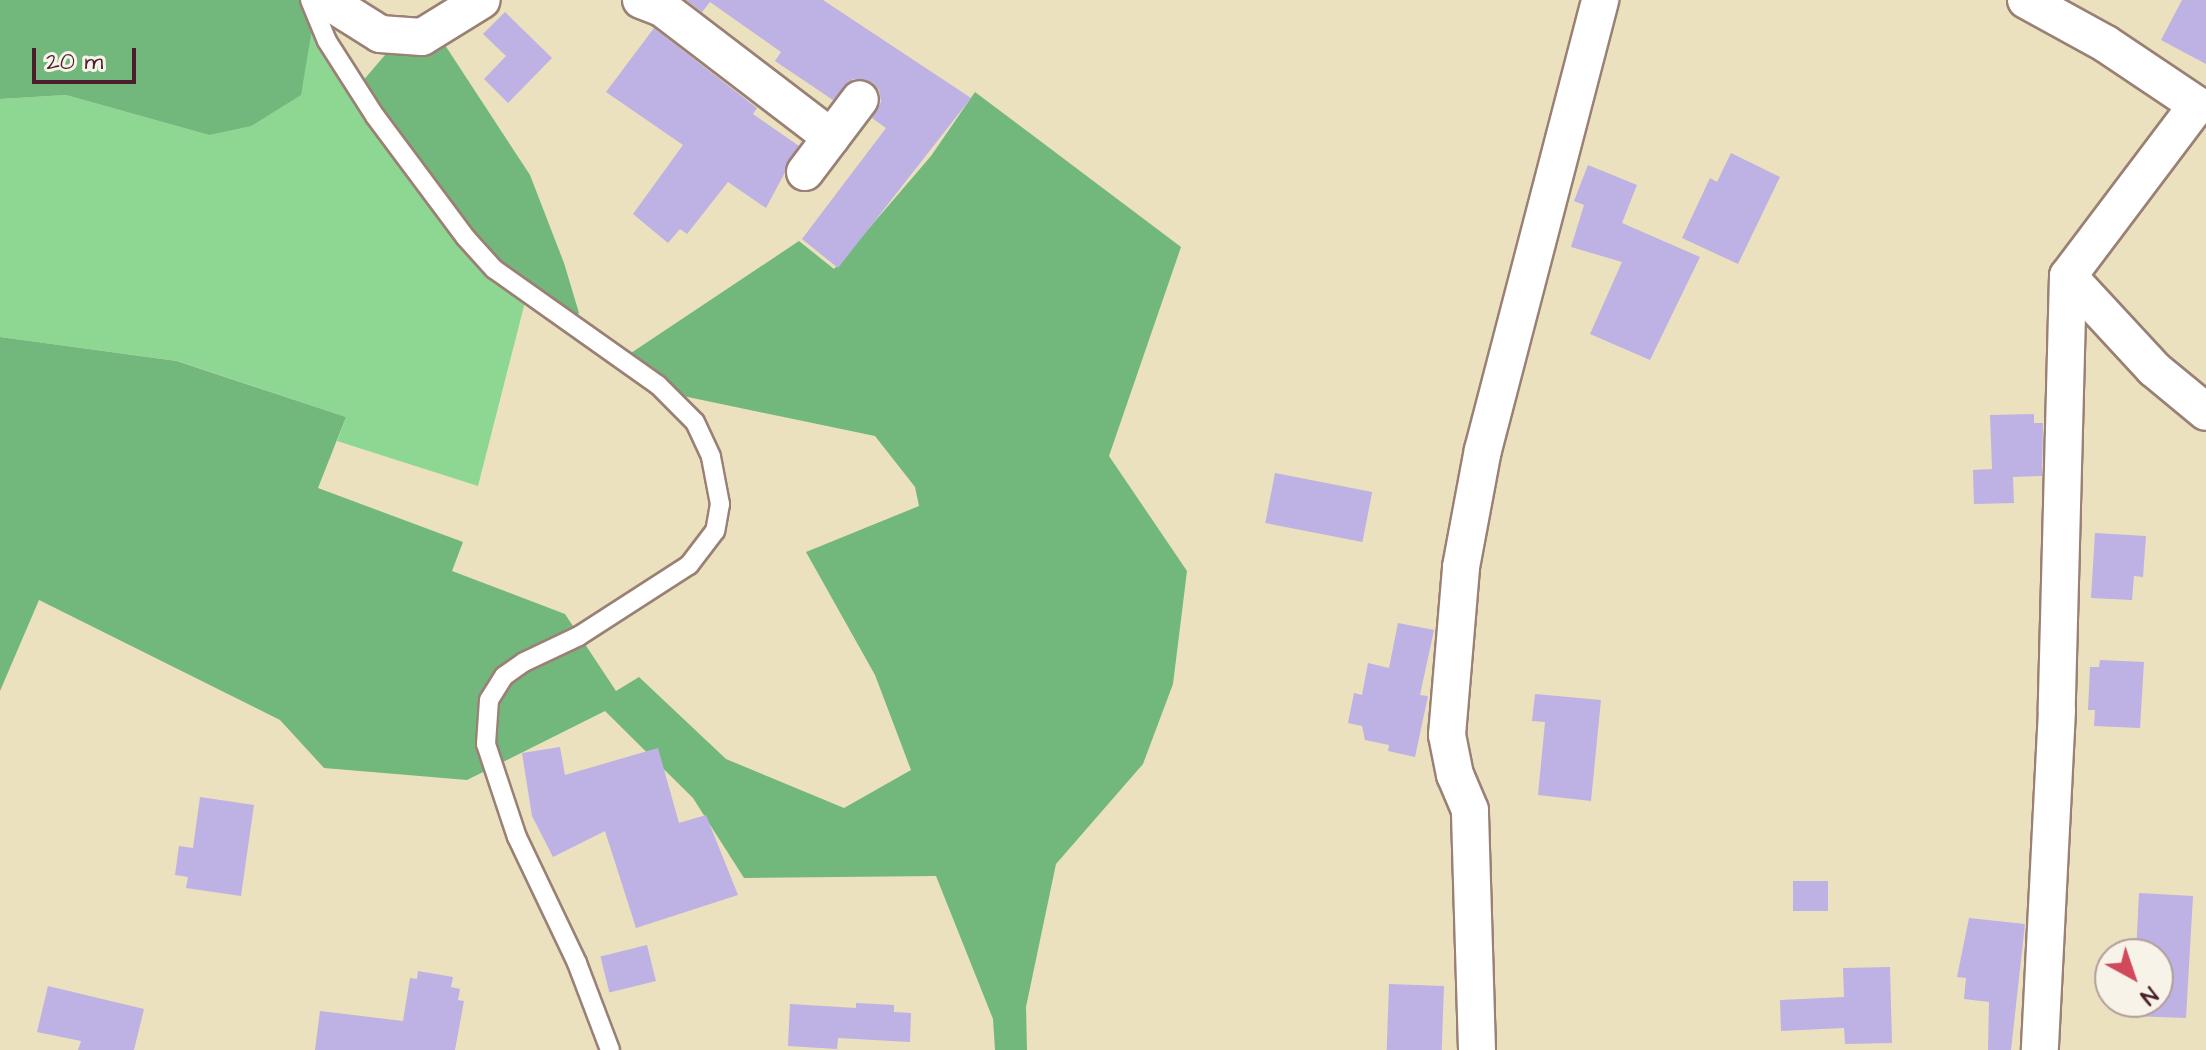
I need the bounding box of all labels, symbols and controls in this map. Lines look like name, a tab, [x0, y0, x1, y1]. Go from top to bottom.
scale bar	[36, 32, 140, 82]
text: 20 m	[46, 45, 103, 79]
north arrow	[2094, 938, 2174, 1018]
text: N	[2133, 979, 2164, 1012]

